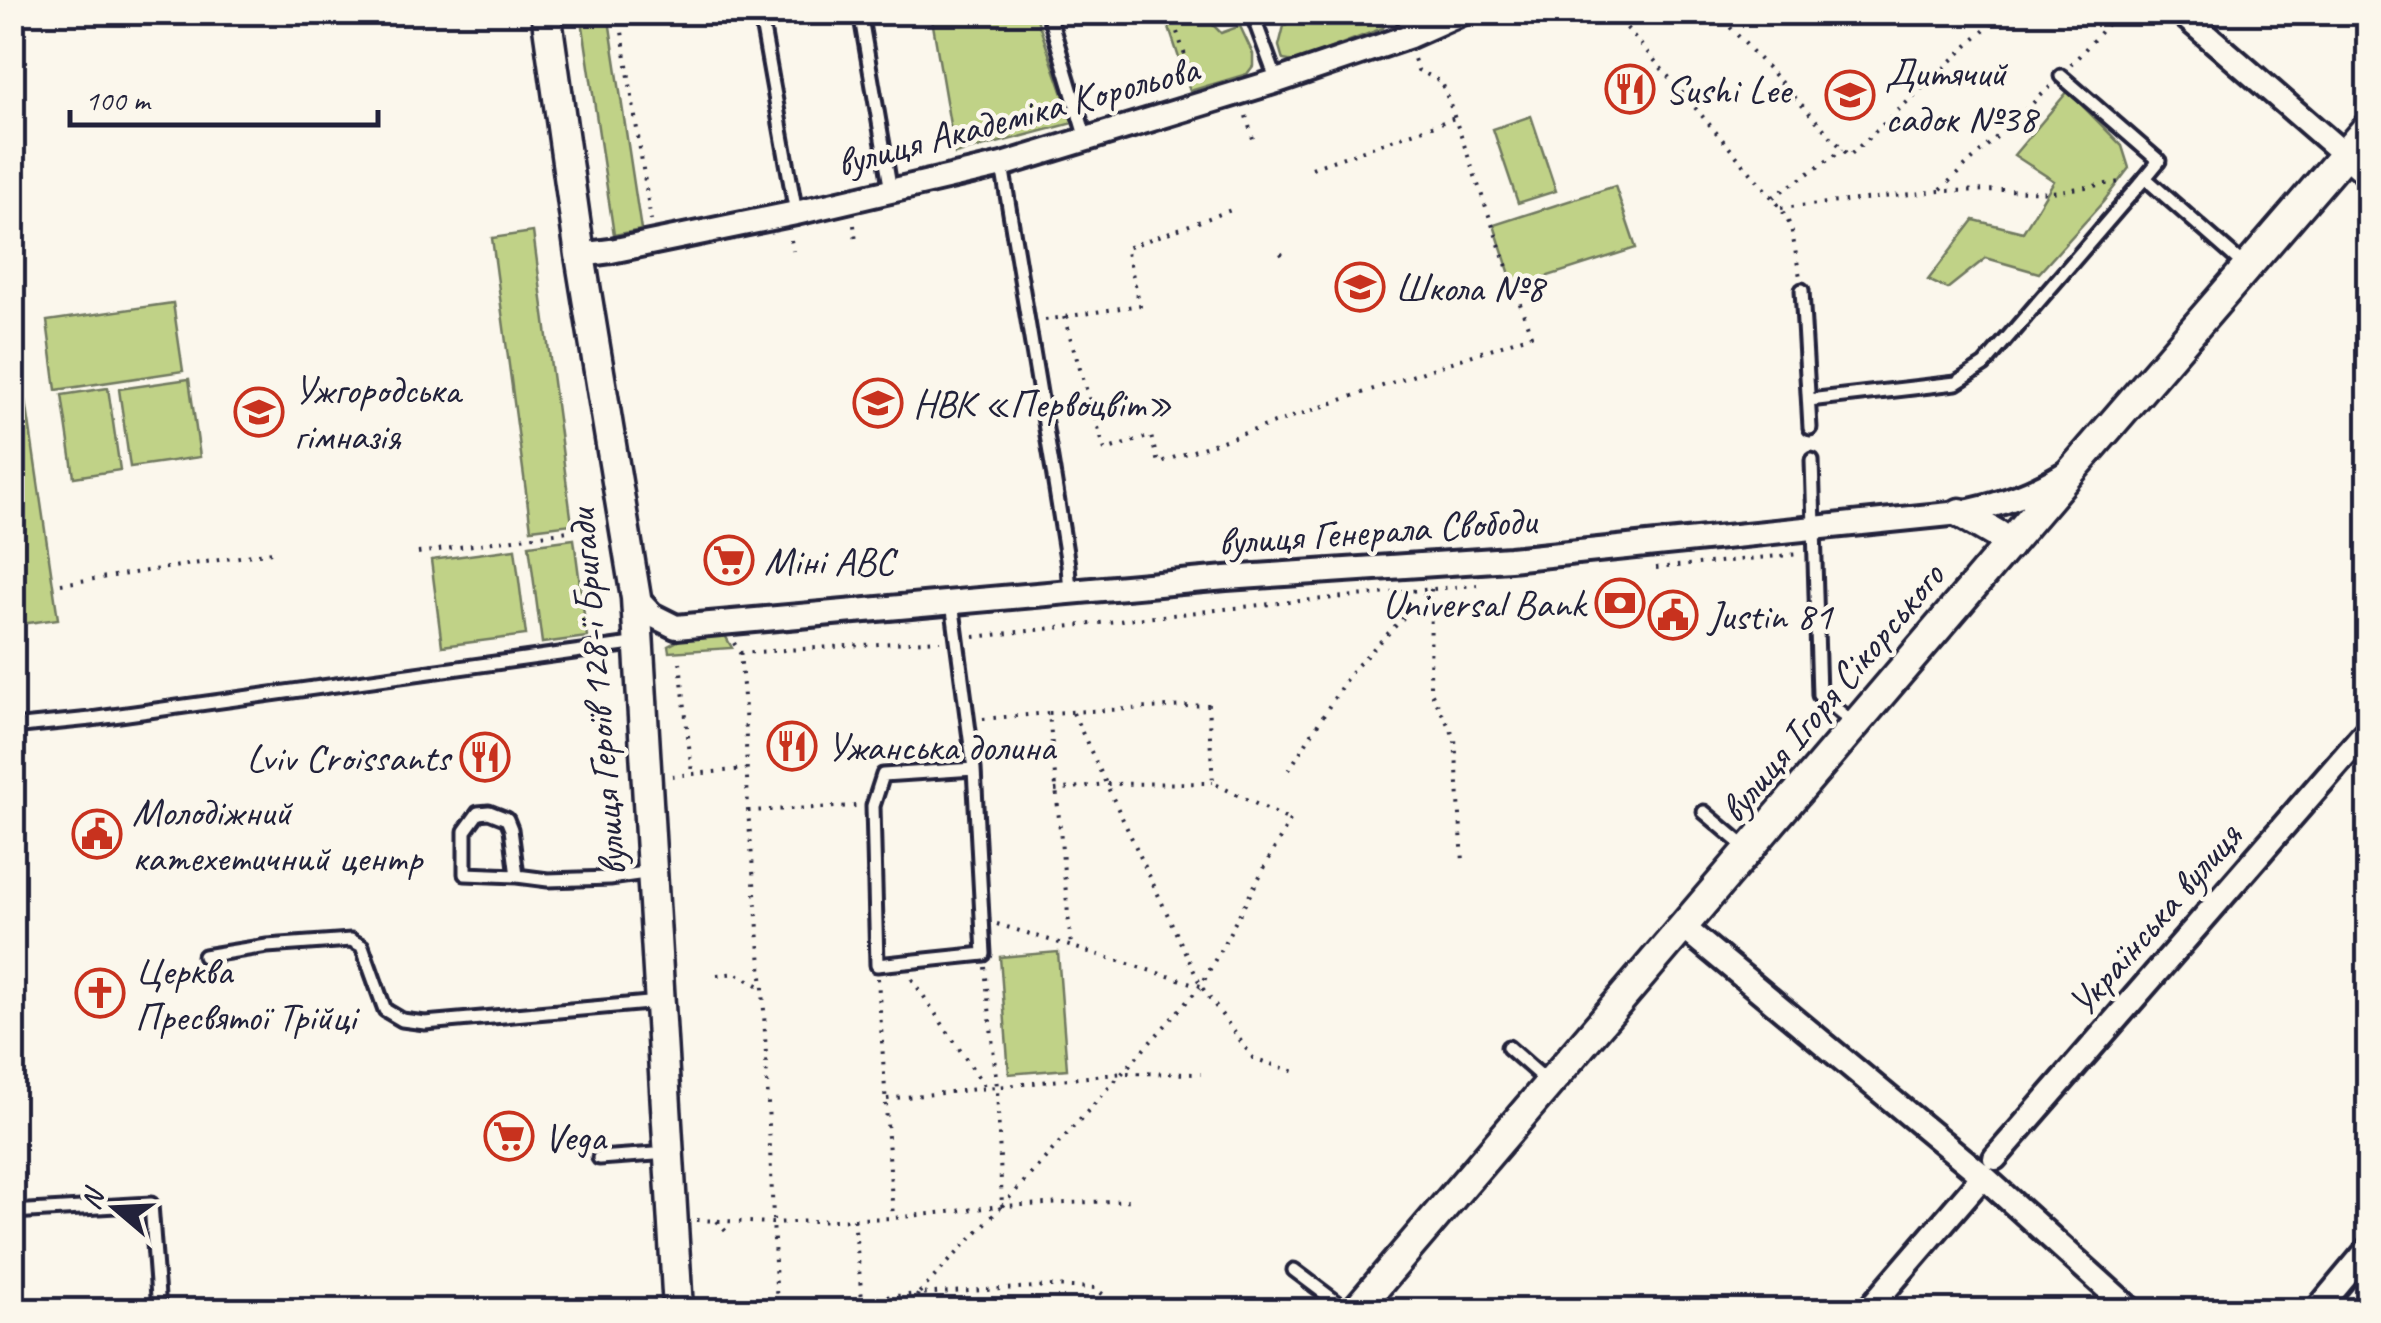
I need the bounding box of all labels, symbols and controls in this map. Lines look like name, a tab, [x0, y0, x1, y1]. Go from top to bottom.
street label: вулиця Академіка Корольова	[831, 43, 1206, 188]
place label: Дитячий садок №38	[1885, 48, 2041, 144]
restaurant icon: Sushi Lee	[1604, 63, 1656, 115]
scale bar	[70, 65, 378, 127]
place label: Sushi Lee	[1665, 65, 1793, 115]
school or university icon: Дитячий садок №38	[1824, 69, 1876, 121]
text: 100 m	[85, 81, 152, 119]
school or university icon: Школа №8	[1334, 261, 1386, 313]
place label: Школа №8	[1395, 263, 1548, 313]
place label: Ужгородська гімназія	[294, 365, 464, 461]
school or university icon: НВК «Первоцвіт»	[852, 377, 904, 429]
place label: НВК «Первоцвіт»	[913, 379, 1173, 429]
school or university icon: Ужгородська гімназія	[233, 386, 285, 438]
street label: вулиця Генерала Свободи	[1216, 495, 1540, 567]
street label: вулиця Героїв 128-ї Бригади	[556, 504, 638, 878]
supermarket icon: Міні ABC	[703, 534, 755, 586]
place label: Міні ABC	[764, 536, 898, 586]
street label: вулиця Ігоря Сікорського	[1708, 551, 1956, 833]
bank icon: Universal Bank	[1594, 577, 1646, 629]
place label: Universal Bank	[1382, 579, 1588, 629]
public building icon: Justin 81	[1647, 589, 1699, 641]
place label: Justin 81	[1706, 591, 1834, 641]
restaurant icon: Ужанська долина	[766, 720, 818, 772]
place label: Ужанська долина	[827, 722, 1058, 772]
restaurant icon: Lviv Croissants	[459, 731, 511, 783]
place label: Lviv Croissants	[246, 733, 453, 783]
place label: Молодіжний катехетичний центр	[132, 787, 424, 883]
public building icon: Молодіжний катехетичний центр	[71, 808, 123, 860]
street label: Українська вулиця	[2057, 811, 2254, 1027]
place label: Церква Пресвятої Трійці	[135, 946, 361, 1042]
church icon: Церква Пресвятої Трійці	[74, 967, 126, 1019]
supermarket icon: Vega	[483, 1110, 535, 1162]
place label: Vega	[544, 1112, 609, 1162]
north arrow	[65, 1158, 165, 1258]
text: N	[72, 1182, 113, 1214]

